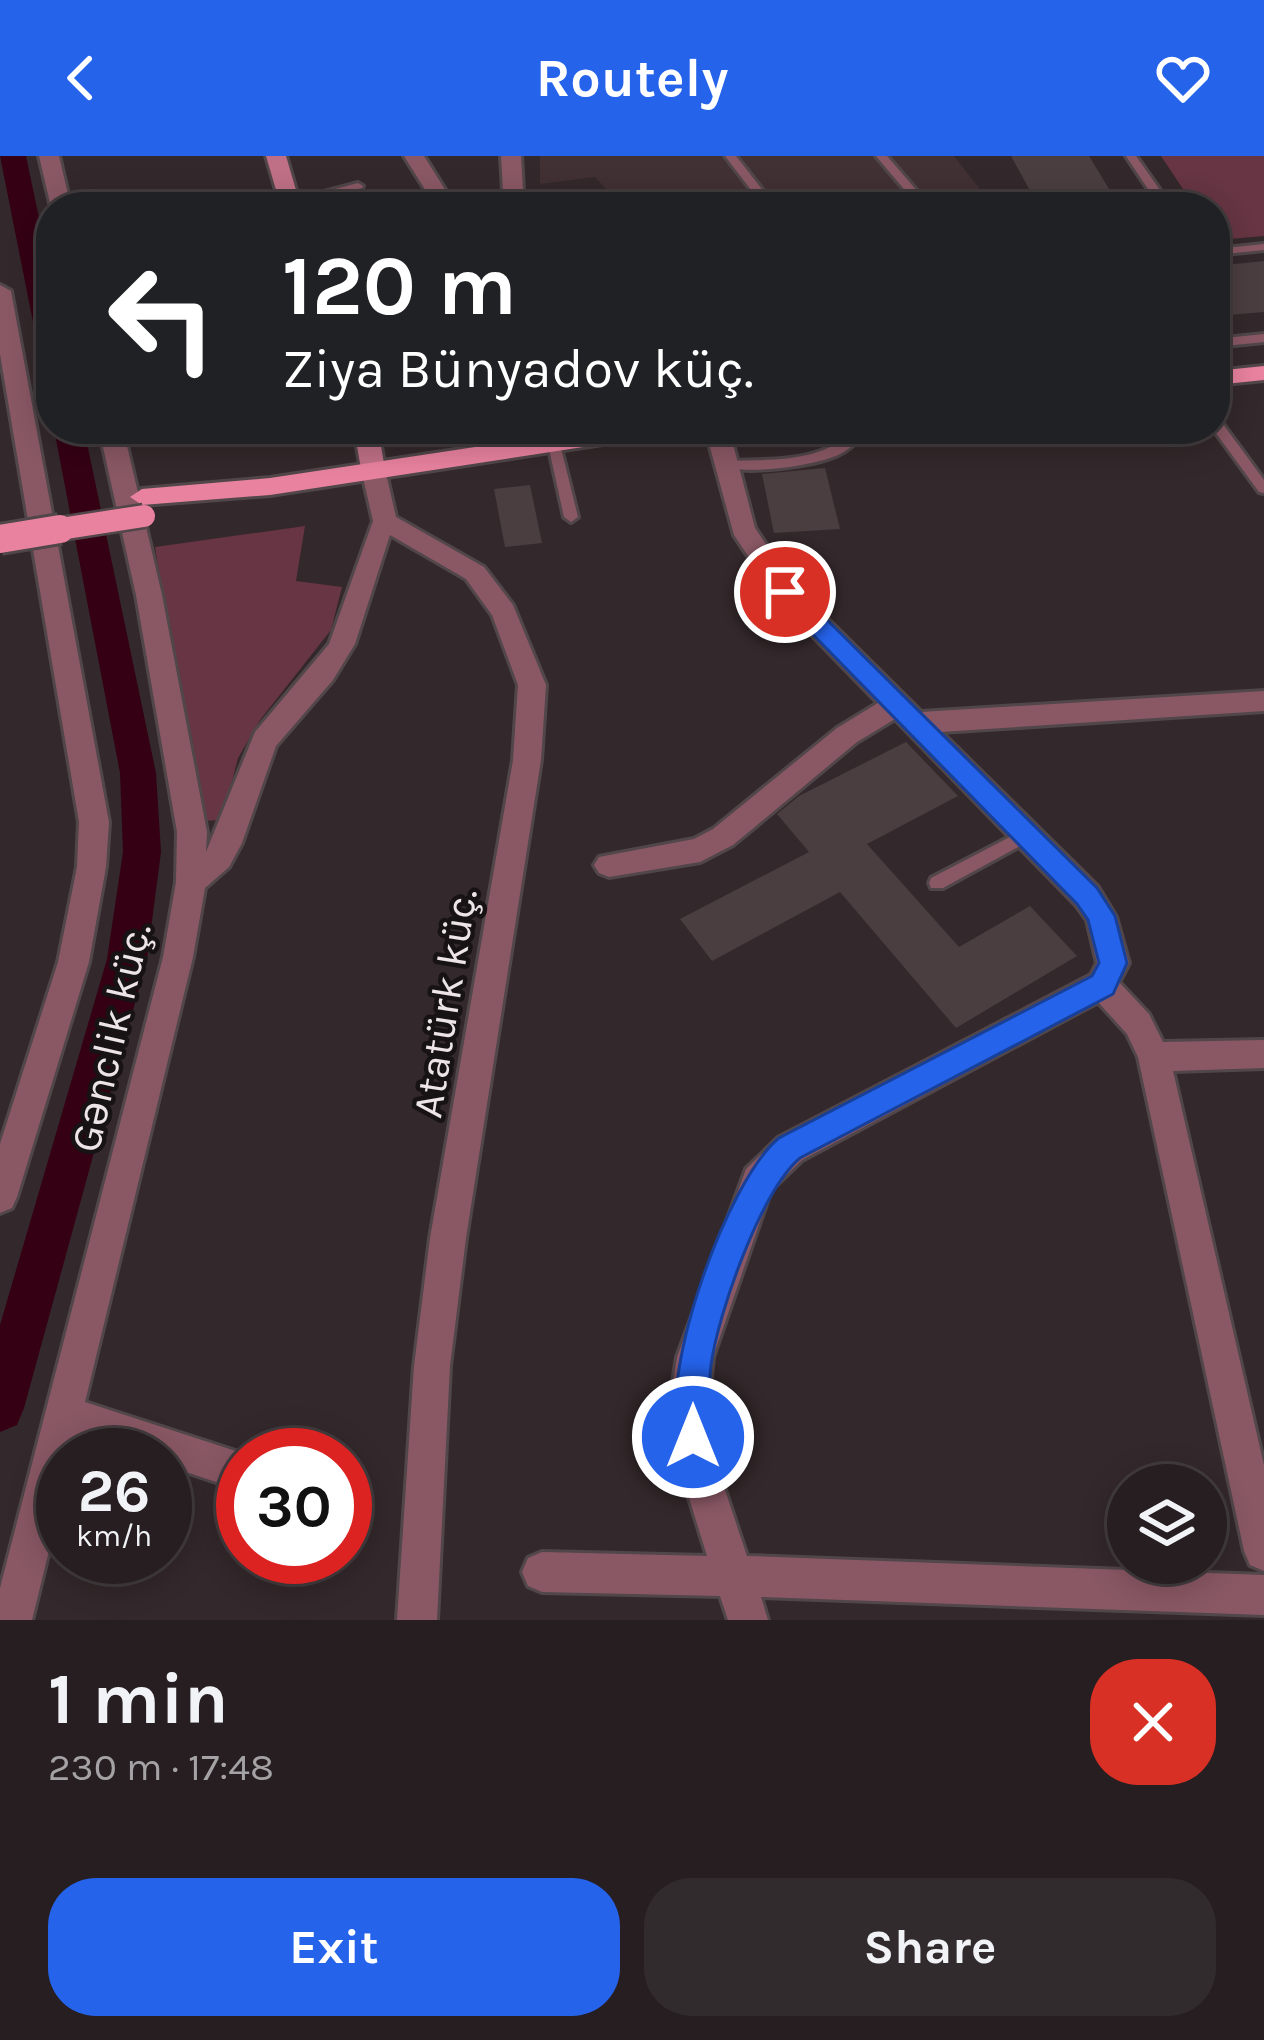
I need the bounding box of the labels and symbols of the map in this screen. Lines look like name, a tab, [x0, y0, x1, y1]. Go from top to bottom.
pin	[734, 541, 836, 643]
street label: Atatürk küç.	[402, 885, 488, 1121]
street label: Gənclik küç.	[60, 918, 162, 1157]
position arrow	[630, 1374, 756, 1500]
speed limit sign: 30	[216, 1428, 372, 1584]

